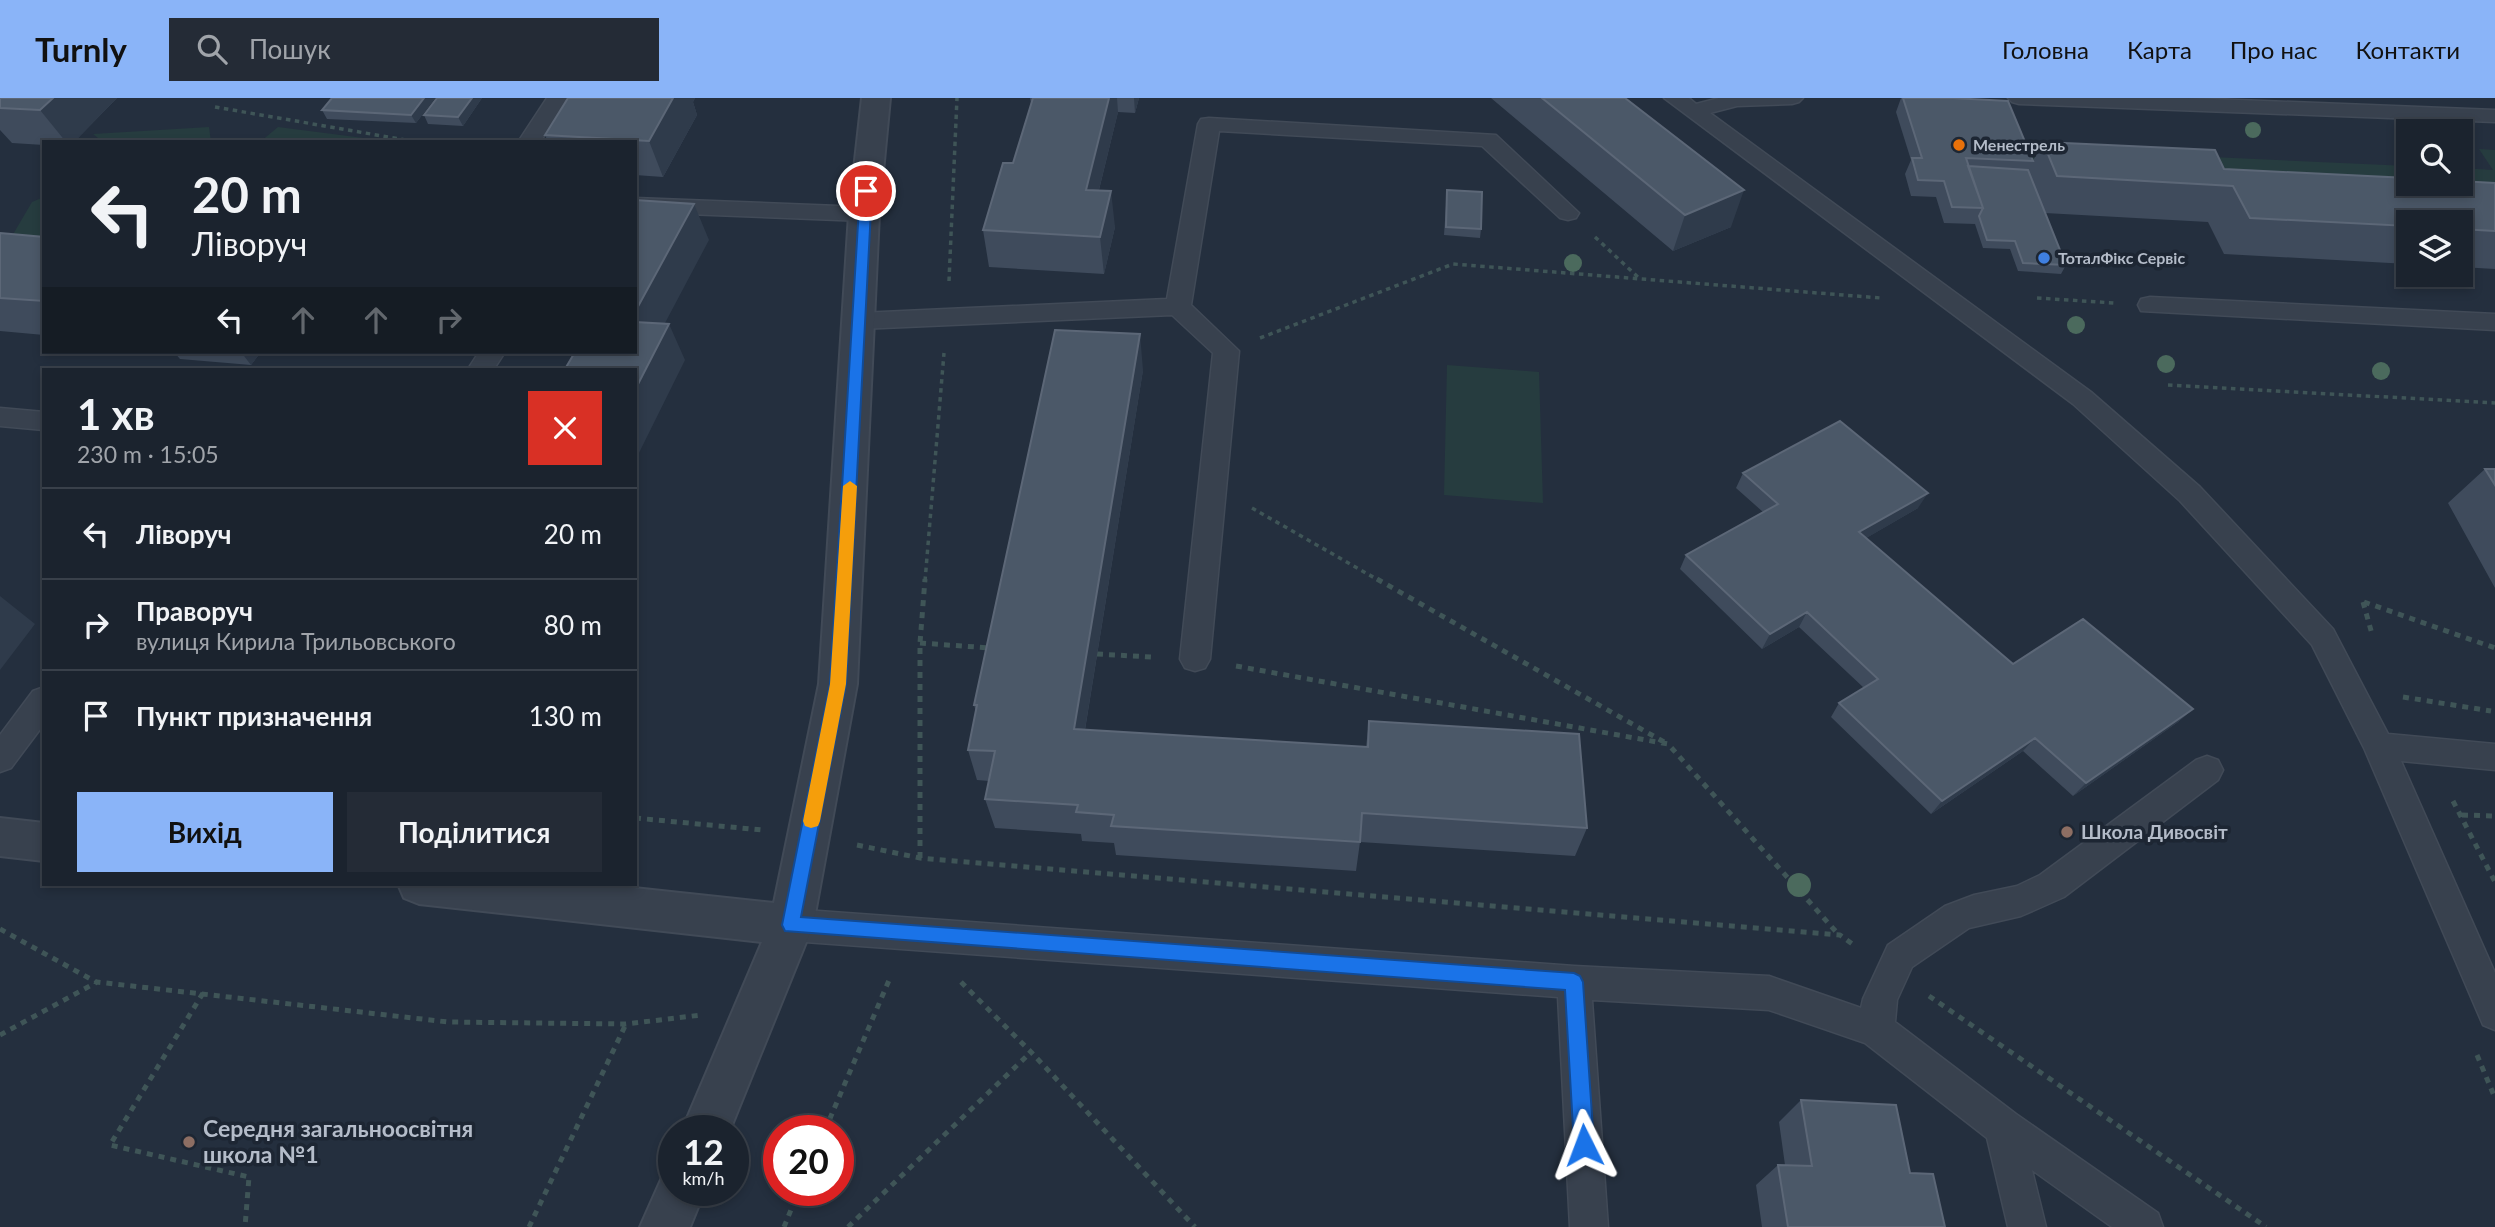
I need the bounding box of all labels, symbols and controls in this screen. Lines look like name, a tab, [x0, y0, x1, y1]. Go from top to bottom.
search box	[169, 18, 659, 81]
text: Turnly	[35, 29, 127, 69]
icon: search	[193, 30, 231, 68]
text: Пошук	[249, 33, 331, 65]
text: Головна	[2002, 35, 2089, 64]
text: Карта	[2127, 35, 2192, 64]
text: Про нас	[2230, 35, 2317, 64]
text: Контакти	[2355, 35, 2460, 64]
map controls	[2396, 119, 2473, 287]
button: search	[2396, 119, 2473, 196]
place label: Менестрель	[1973, 135, 2065, 154]
marker: Менестрель	[1951, 137, 1967, 153]
pin	[836, 161, 896, 221]
text: 20 m	[192, 165, 302, 223]
icon: left	[77, 168, 168, 259]
icon: arrive	[847, 172, 885, 210]
button: layers	[2396, 210, 2473, 287]
text: Ліворуч	[192, 224, 307, 263]
place label: ТоталФікс Сервіс	[2058, 248, 2185, 267]
marker: ТоталФікс Сервіс	[2036, 250, 2052, 266]
icon: left	[211, 301, 249, 339]
icon: ahead	[284, 301, 322, 339]
icon: ahead	[357, 301, 395, 339]
icon: right	[430, 301, 468, 339]
text: 1 хв	[77, 389, 155, 439]
button: close	[528, 391, 602, 465]
text: 230 m · 15:05	[77, 440, 219, 468]
icon: left	[77, 515, 115, 553]
text: Ліворуч	[136, 518, 232, 550]
text: 20 m	[544, 518, 602, 550]
text: Праворуч	[136, 595, 253, 627]
icon: right	[77, 606, 115, 644]
text: 80 m	[544, 609, 602, 641]
text: вулиця Кирила Трильовського	[136, 627, 456, 655]
icon: arrive	[77, 697, 115, 735]
text: Пункт призначення	[136, 700, 372, 732]
text: 130 m	[529, 700, 602, 732]
button: Вихід	[77, 792, 333, 872]
button: Поділитися	[347, 792, 602, 872]
place label: Школа Дивосвіт	[2081, 820, 2228, 843]
marker: Школа Дивосвіт	[2059, 824, 2075, 840]
position arrow	[1547, 1108, 1621, 1182]
place label: Середня загальноосвітня школа №1	[203, 1114, 473, 1168]
speed limit sign: 20	[763, 1115, 854, 1206]
text: 12	[683, 1130, 724, 1172]
marker: Середня загальноосвітня школа №1	[181, 1134, 197, 1150]
text: km/h	[682, 1167, 725, 1189]

